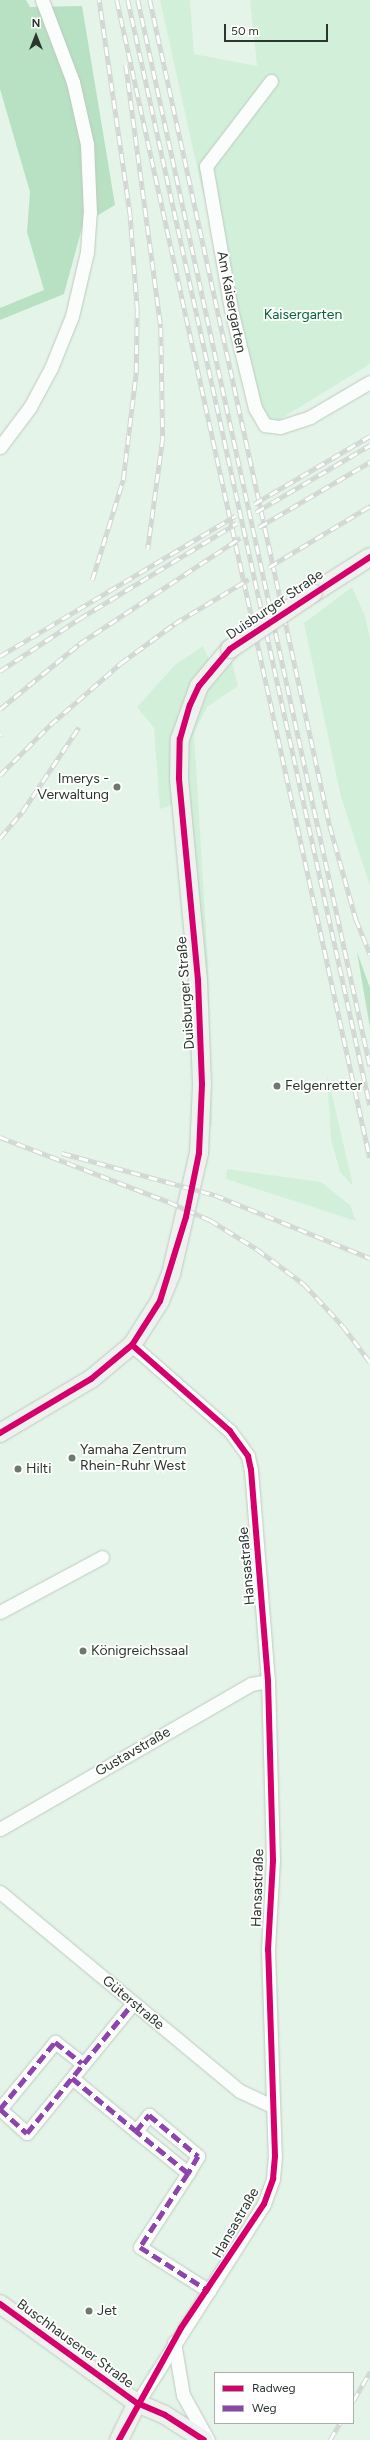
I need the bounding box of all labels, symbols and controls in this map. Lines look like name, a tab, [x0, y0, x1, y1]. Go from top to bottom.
north arrow	[16, 16, 56, 56]
scale bar	[226, 16, 330, 42]
text: N	[32, 17, 40, 30]
text: 50 m	[231, 24, 259, 38]
street label: Am Kaisergarten	[213, 250, 249, 354]
park label: Kaisergarten	[264, 307, 342, 323]
street label: Duisburger Straße	[223, 566, 327, 644]
place label: Imerys - Verwaltung	[37, 771, 109, 804]
marker: Imerys - Verwaltung	[112, 782, 122, 792]
street label: Duisburger Straße	[174, 936, 198, 1050]
place label: Felgenretter	[285, 1078, 362, 1094]
marker: Felgenretter	[272, 1081, 282, 1091]
place label: Yamaha Zentrum Rhein-Ruhr West	[80, 1442, 186, 1474]
marker: Yamaha Zentrum Rhein-Ruhr West	[67, 1453, 77, 1463]
place label: Hilti	[26, 1461, 51, 1477]
marker: Hilti	[13, 1464, 23, 1474]
street label: Hansastraße	[235, 1526, 259, 1606]
place label: Königreichssaal	[91, 1643, 188, 1659]
marker: Königreichssaal	[78, 1646, 88, 1656]
street label: Gustavstraße	[93, 1724, 173, 1780]
street label: Hansastraße	[248, 1849, 268, 1927]
street label: Güterstraße	[99, 1972, 167, 2034]
street label: Hansastraße	[209, 2185, 263, 2261]
street label: Buschhausener Straße	[13, 2296, 137, 2392]
place label: Jet	[97, 2303, 117, 2319]
marker: Jet	[84, 2306, 94, 2316]
legend	[214, 2372, 354, 2424]
text: Radweg	[252, 2381, 296, 2395]
text: Weg	[252, 2401, 277, 2415]

